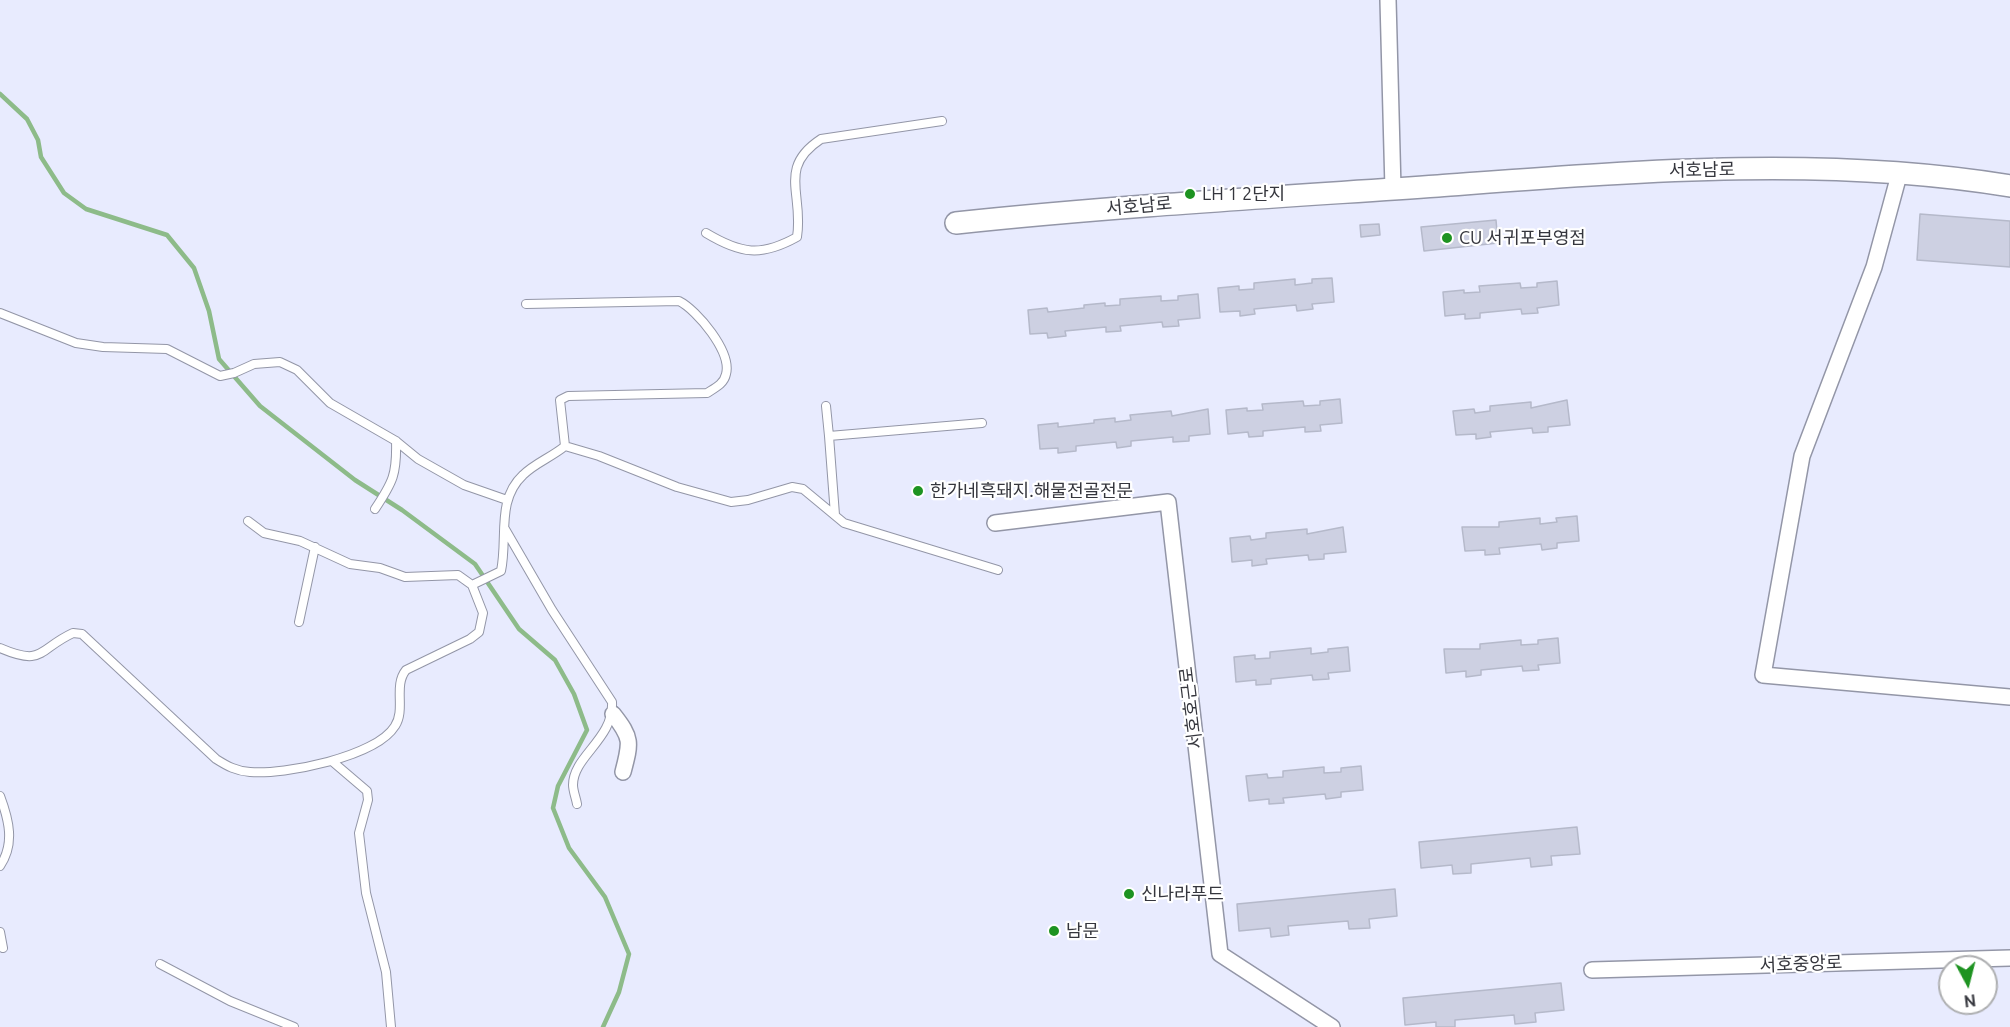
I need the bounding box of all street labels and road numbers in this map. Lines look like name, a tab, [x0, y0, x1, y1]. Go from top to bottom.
street label: 서호남로	[1669, 159, 1735, 181]
street label: 서호남로	[1105, 192, 1173, 220]
street label: 서호호근로	[1175, 666, 1207, 750]
street label: 서호중앙로	[1759, 952, 1843, 976]

